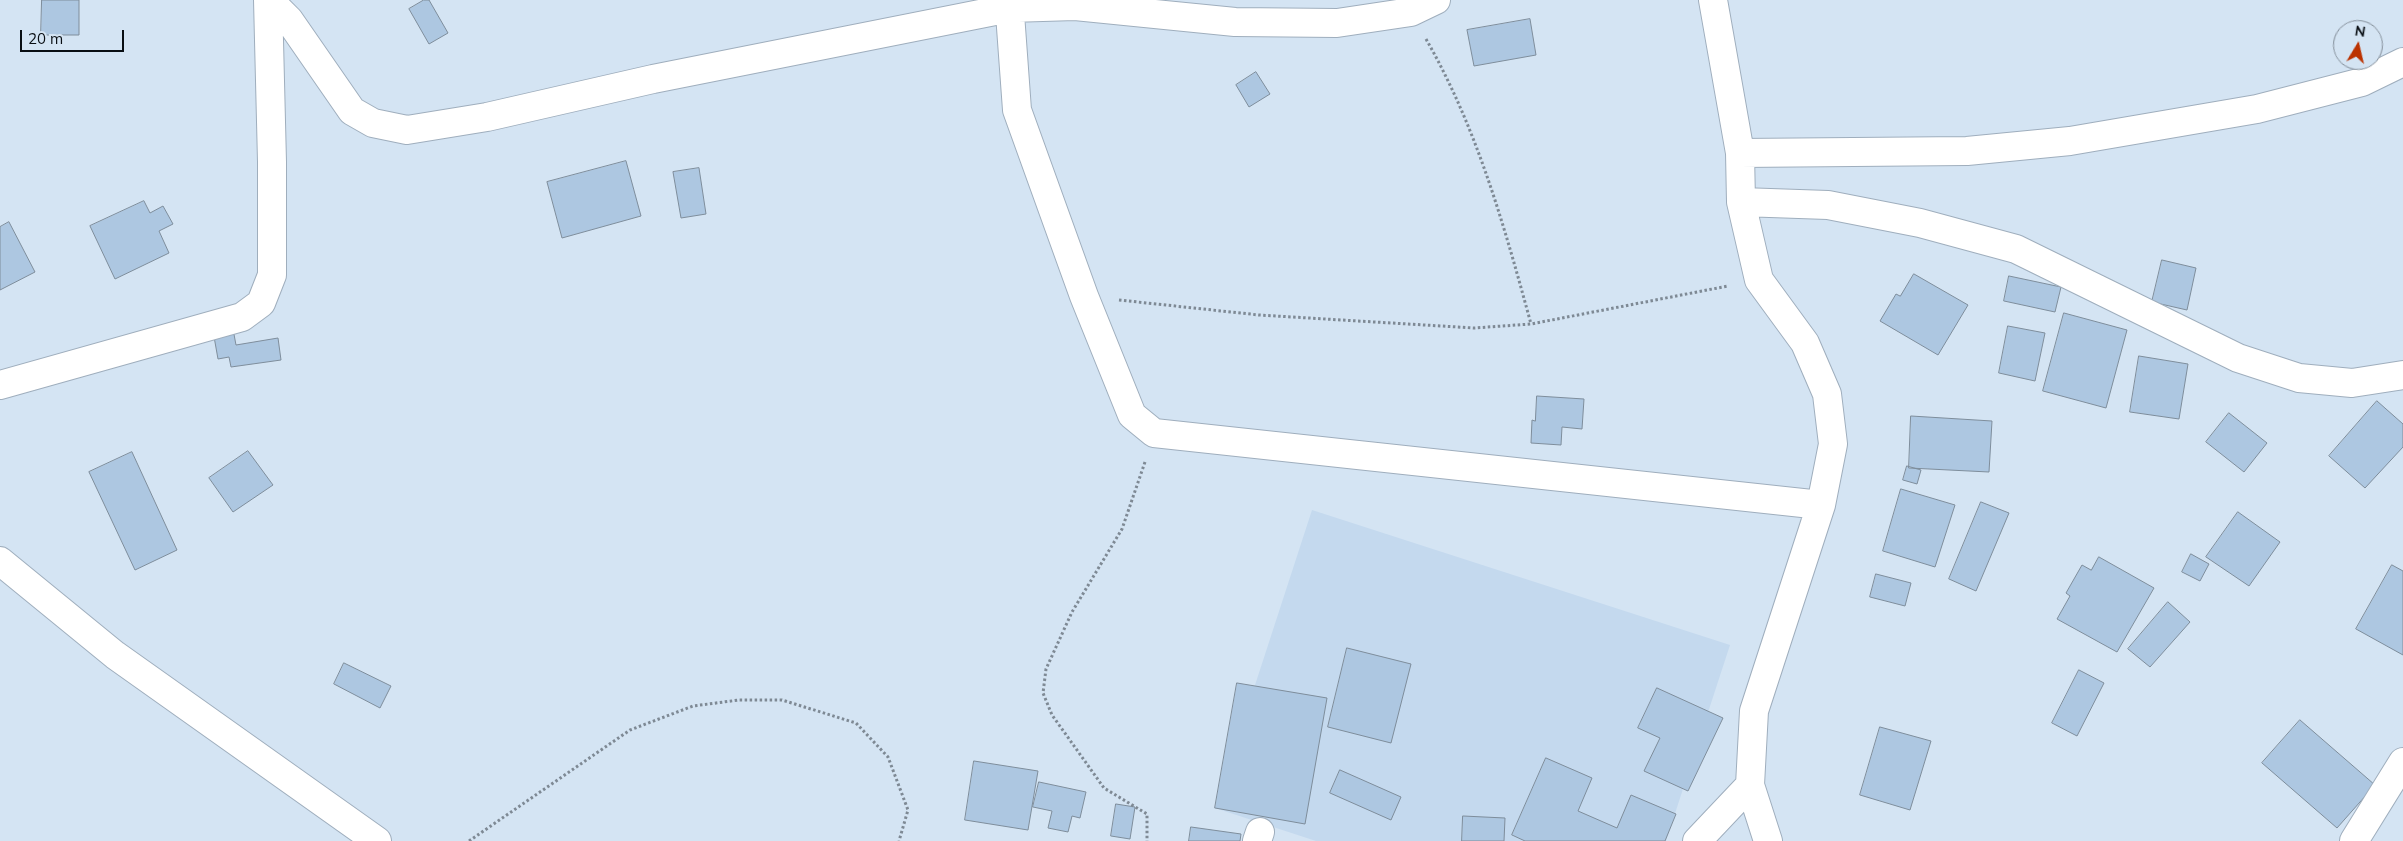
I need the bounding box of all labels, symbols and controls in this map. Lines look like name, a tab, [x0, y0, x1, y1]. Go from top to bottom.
scale bar	[22, 20, 126, 52]
north arrow	[2333, 20, 2383, 70]
text: N	[2354, 21, 2367, 41]
text: 20 m	[28, 29, 63, 48]

